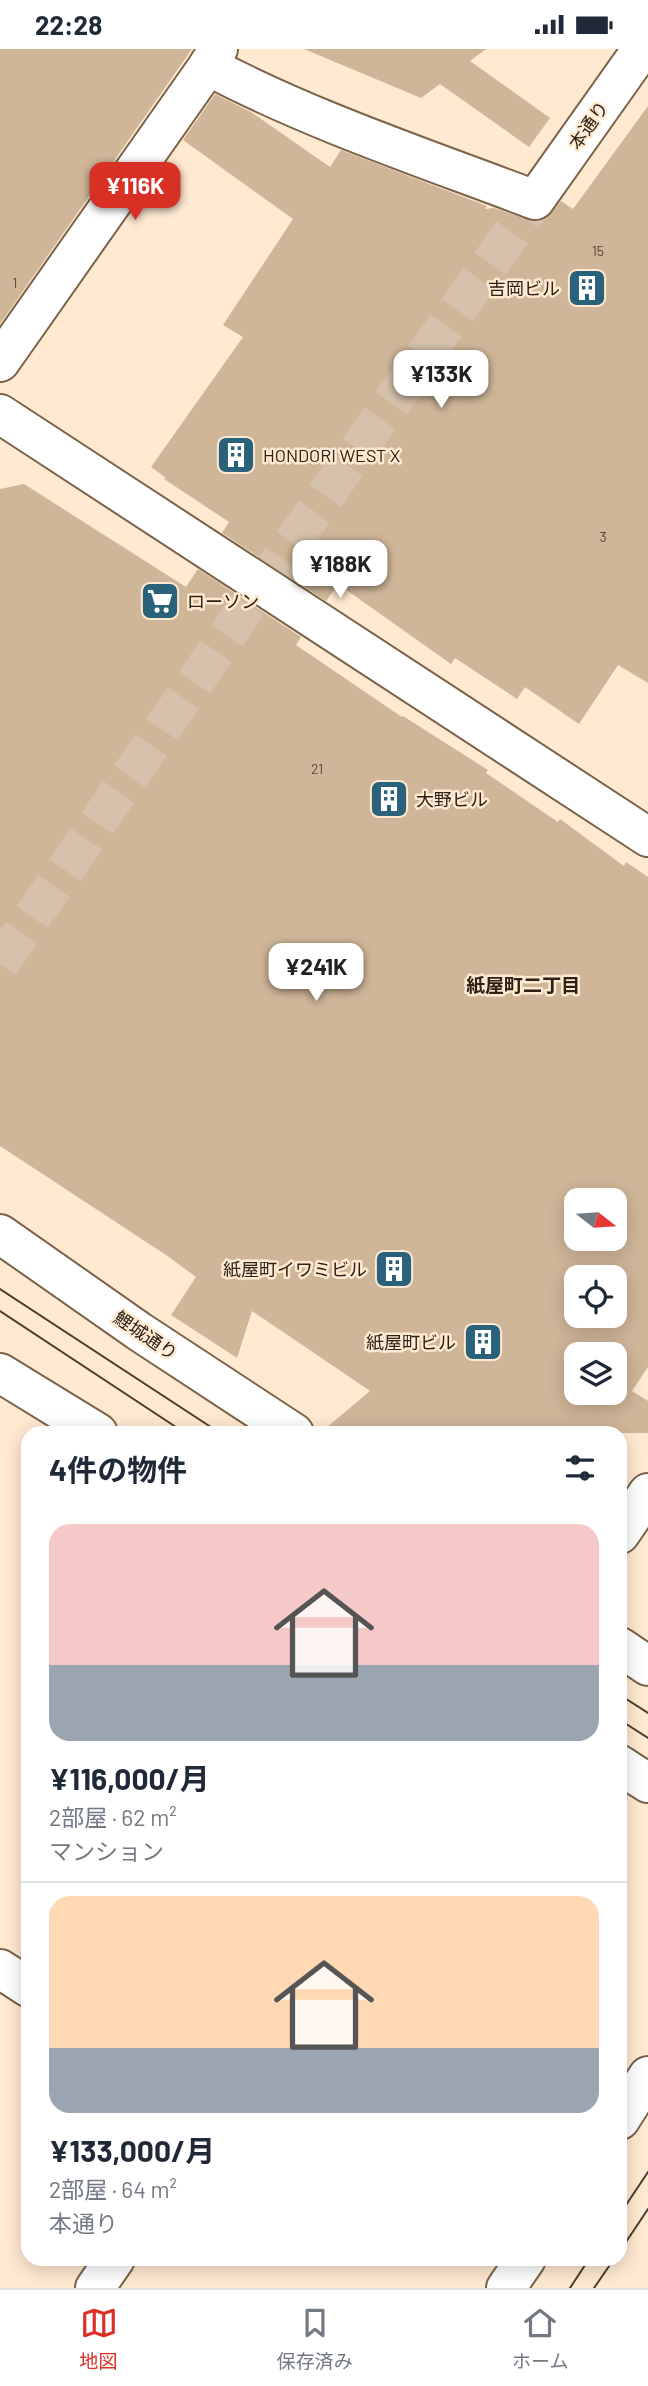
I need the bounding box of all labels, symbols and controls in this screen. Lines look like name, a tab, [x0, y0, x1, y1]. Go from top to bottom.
text: 22:28	[35, 9, 102, 40]
street label: 本通り	[564, 97, 612, 153]
pin: ¥116K	[86, 163, 184, 222]
text: ¥116K	[106, 171, 164, 199]
house number: 15	[592, 242, 604, 259]
building icon: 吉岡ビル	[566, 267, 608, 309]
house number: 1	[13, 274, 17, 291]
place label: 吉岡ビル	[488, 277, 560, 299]
pin: ¥133K	[392, 351, 490, 410]
text: ¥133K	[409, 359, 473, 387]
building icon: HONDORI WEST X	[215, 434, 257, 476]
place label: HONDORI WEST X	[263, 444, 400, 466]
house number: 3	[599, 528, 607, 545]
pin: ¥188K	[291, 540, 389, 600]
text: ¥188K	[308, 549, 372, 577]
supermarket icon: ローソン	[139, 580, 181, 622]
place label: ローソン	[187, 590, 259, 612]
house number: 21	[311, 760, 323, 777]
building icon: 大野ビル	[368, 778, 410, 820]
place label: 大野ビル	[416, 788, 488, 810]
pin: ¥241K	[267, 943, 365, 1003]
text: ¥241K	[285, 952, 347, 980]
district label: 紙屋町二丁目	[466, 973, 580, 996]
north arrow	[564, 1188, 626, 1251]
map controls	[564, 1188, 627, 1405]
building icon: 紙屋町イワミビル	[373, 1248, 415, 1290]
place label: 紙屋町イワミビル	[223, 1258, 367, 1280]
button: locate	[564, 1265, 627, 1328]
street label: 鯉城通り	[110, 1306, 182, 1364]
building icon: 紙屋町ビル	[462, 1321, 504, 1363]
place label: 紙屋町ビル	[366, 1331, 456, 1353]
button: layers	[564, 1342, 627, 1405]
icon: filters	[561, 1449, 599, 1487]
text: 4件の物件	[49, 1451, 187, 1487]
icon: home	[261, 1570, 387, 1696]
text: ¥116,000/月	[49, 1760, 210, 1796]
text: 2部屋 · 62 m²	[49, 1803, 177, 1831]
text: マンション	[49, 1837, 164, 1865]
icon: home	[261, 1942, 387, 2068]
text: ¥133,000/月	[49, 2132, 215, 2168]
text: 2部屋 · 64 m²	[49, 2175, 177, 2203]
text: 本通り	[49, 2209, 118, 2237]
tab: 地図	[80, 2304, 118, 2373]
tab: 保存済み	[277, 2304, 353, 2373]
tab: ホーム	[512, 2304, 568, 2373]

